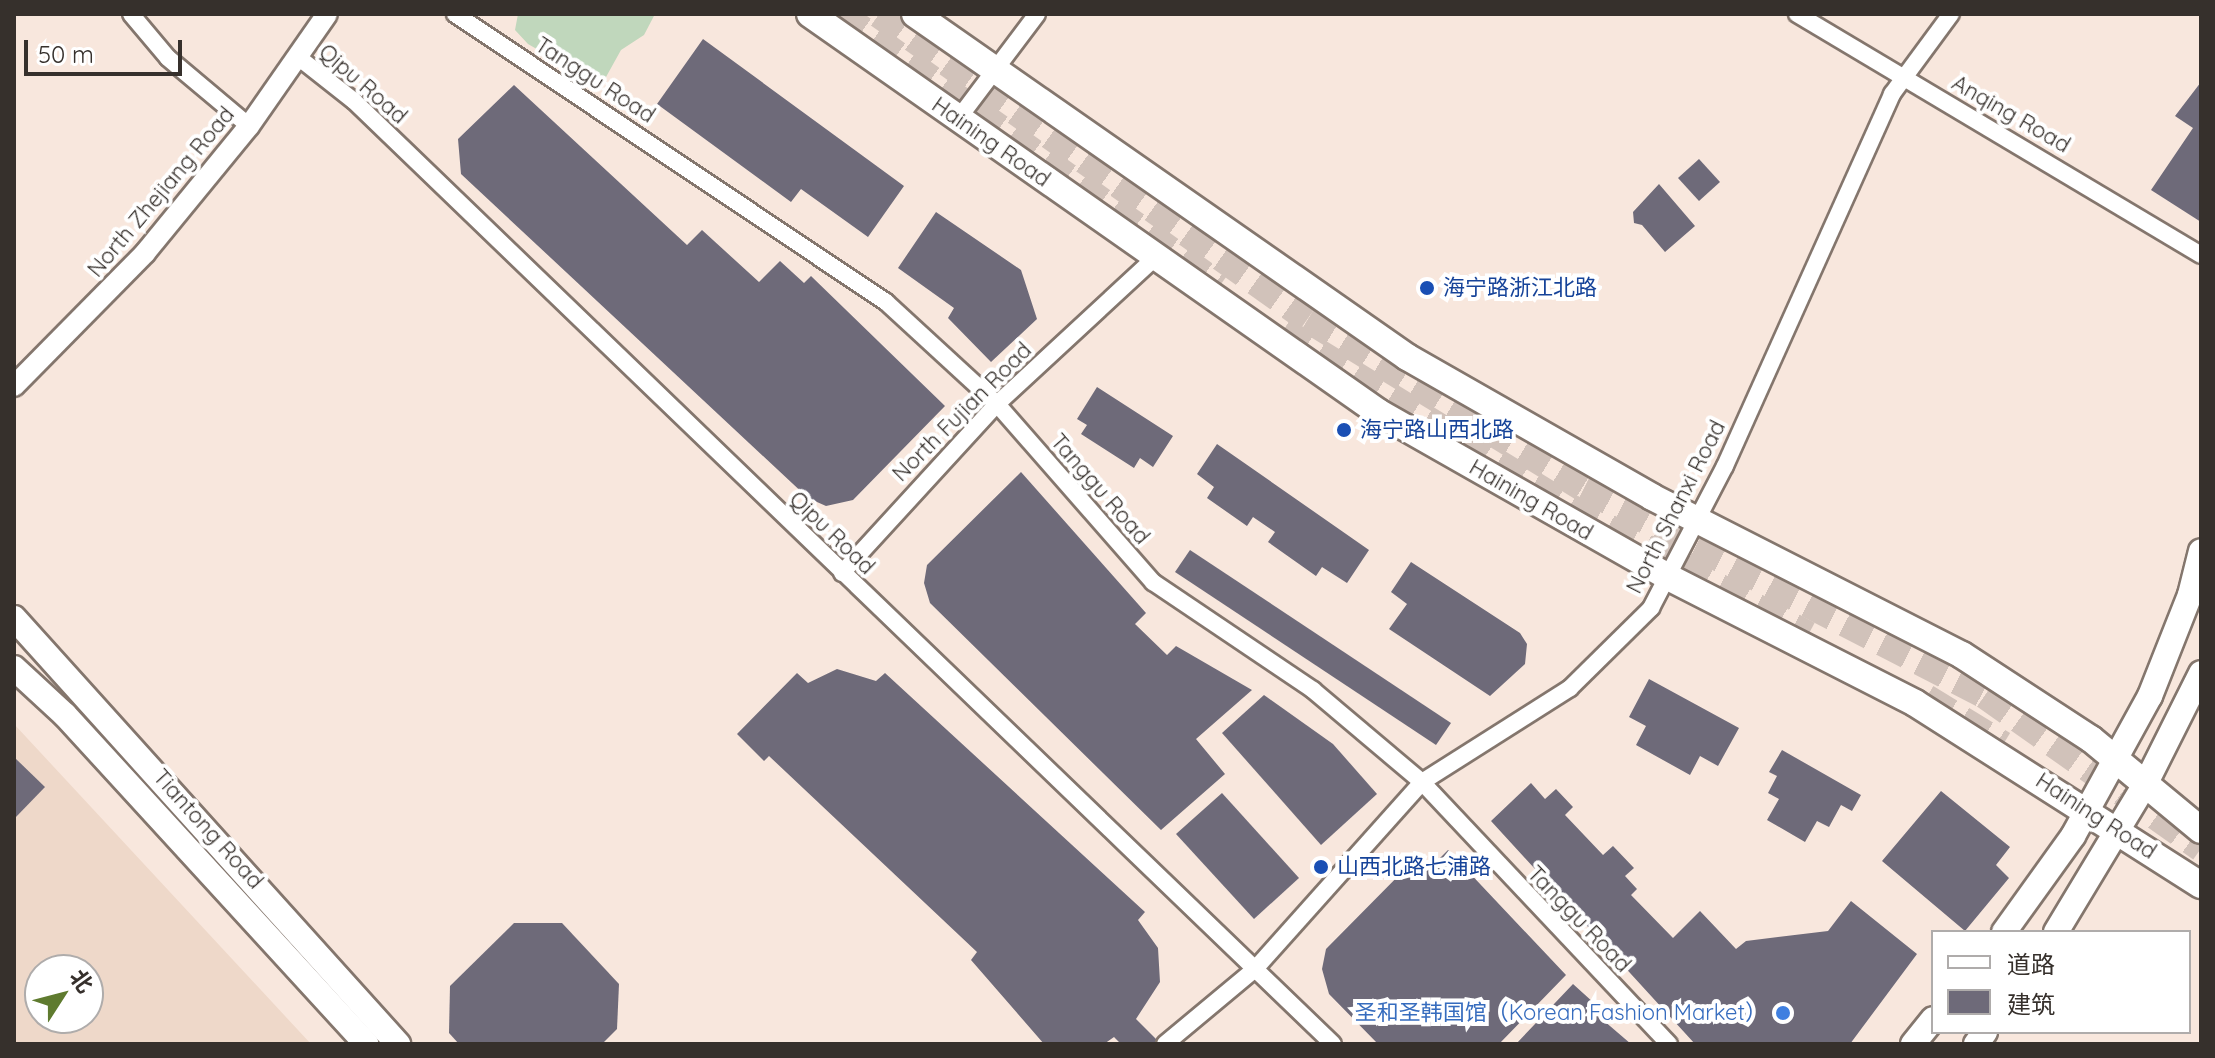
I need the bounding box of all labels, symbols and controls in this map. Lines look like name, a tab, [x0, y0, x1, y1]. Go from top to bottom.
scale bar	[28, 24, 186, 74]
street label: Tanggu Road	[530, 31, 660, 129]
text: 50 m	[38, 39, 94, 69]
street label: Qipu Road	[314, 39, 412, 129]
street label: Anqing Road	[1947, 70, 2075, 158]
street label: Haining Road	[927, 92, 1055, 192]
street label: North Zhejiang Road	[82, 102, 240, 282]
place label: 海宁路浙江北路	[1443, 275, 1597, 301]
marker: 海宁路浙江北路	[1418, 279, 1436, 297]
street label: North Fujian Road	[887, 337, 1037, 487]
street label: North Shanxi Road	[1621, 416, 1731, 598]
place label: 海宁路山西北路	[1360, 417, 1514, 443]
marker: 海宁路山西北路	[1335, 421, 1353, 439]
street label: Tanggu Road	[1045, 428, 1155, 550]
street label: Haining Road	[1464, 454, 1598, 546]
street label: Qipu Road	[784, 486, 880, 580]
street label: Tiantong Road	[147, 764, 269, 894]
street label: Haining Road	[2031, 767, 2161, 865]
place label: 山西北路七浦路	[1337, 854, 1491, 880]
marker: 山西北路七浦路	[1312, 858, 1330, 876]
street label: Tanggu Road	[1522, 860, 1636, 978]
legend	[1931, 930, 2191, 1034]
text: 道路	[2007, 949, 2055, 979]
north arrow	[24, 954, 104, 1034]
text: 北	[64, 964, 100, 998]
text: 建筑	[2007, 989, 2055, 1019]
place label: 圣和圣韩国馆（Korean Fashion Market）	[1355, 1000, 1767, 1026]
marker: 圣和圣韩国馆（Korean Fashion Market）	[1774, 1004, 1792, 1022]

